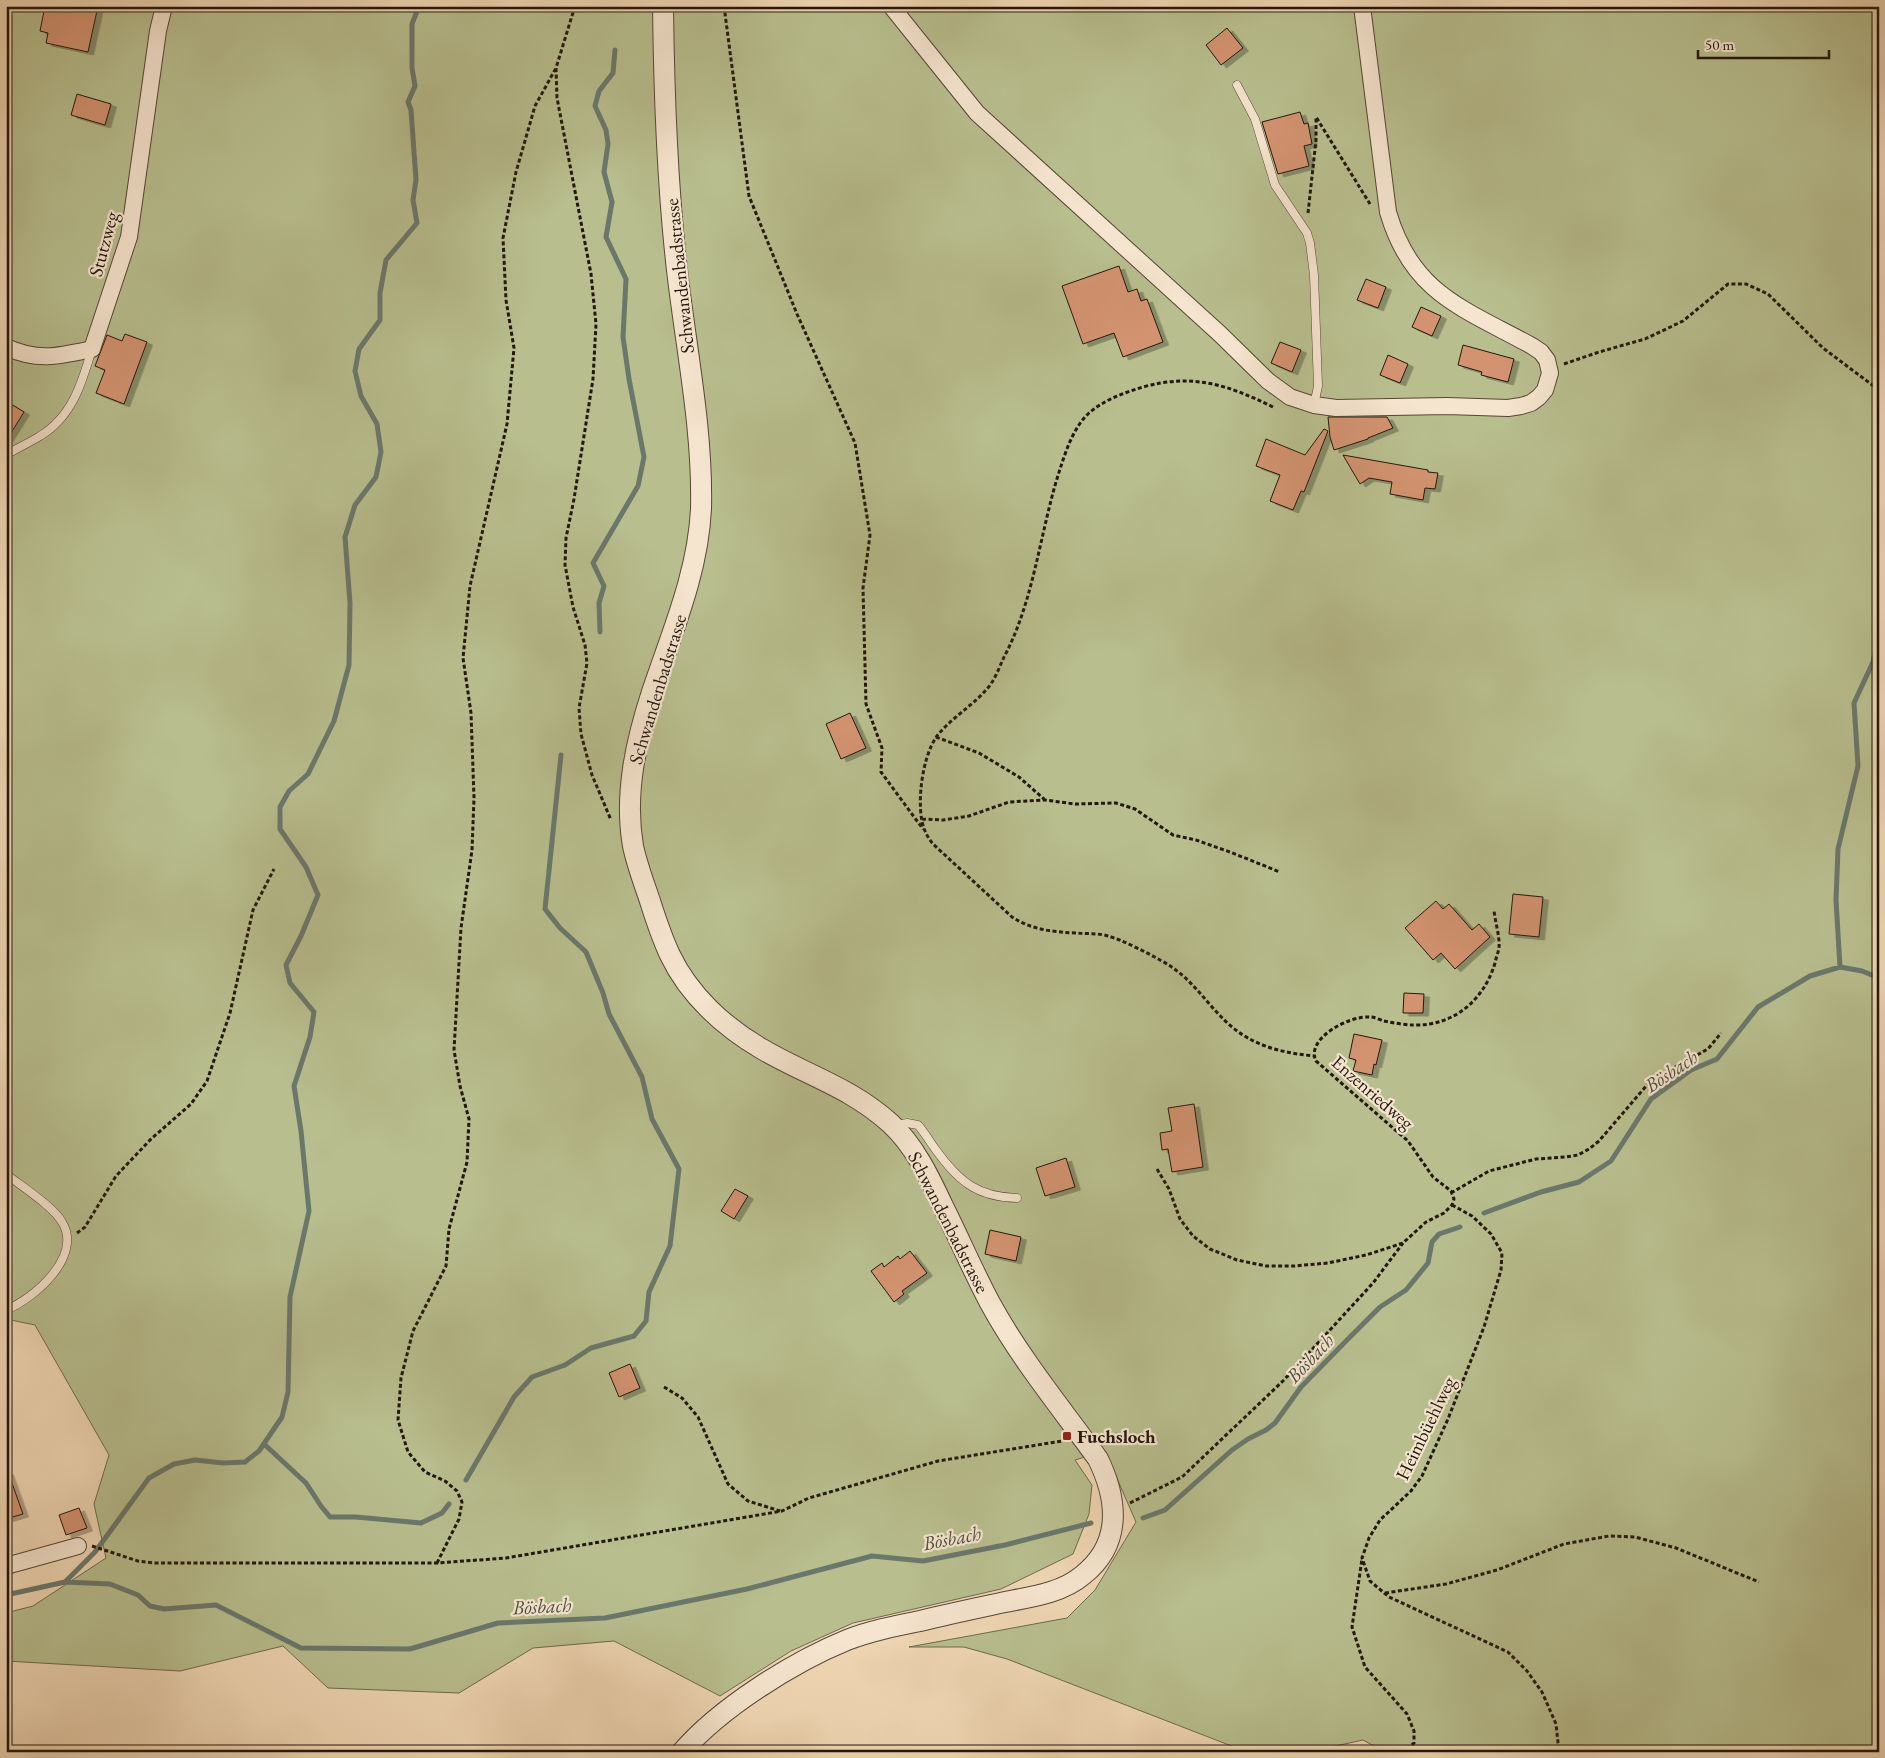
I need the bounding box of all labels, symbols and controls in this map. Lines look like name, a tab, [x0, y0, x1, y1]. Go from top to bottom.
scale bar	[1698, 28, 1829, 60]
text: 50 m	[1705, 35, 1734, 54]
street label: Schwandenbadstrasse	[659, 197, 700, 355]
street label: Stutzweg	[83, 208, 124, 279]
street label: Schwandenbadstrasse	[623, 611, 692, 767]
water label: Bösbach	[1639, 1044, 1703, 1099]
street label: Enzenriedweg	[1326, 1050, 1420, 1136]
street label: Schwandenbadstrasse	[902, 1147, 995, 1297]
water label: Bösbach	[1280, 1328, 1340, 1389]
street label: Heimbüehlweg	[1390, 1372, 1462, 1484]
place label: Fuchsloch	[1077, 1424, 1156, 1449]
marker: Fuchsloch	[1061, 1430, 1073, 1442]
water label: Bösbach	[920, 1520, 984, 1557]
water label: Bösbach	[511, 1591, 572, 1621]

